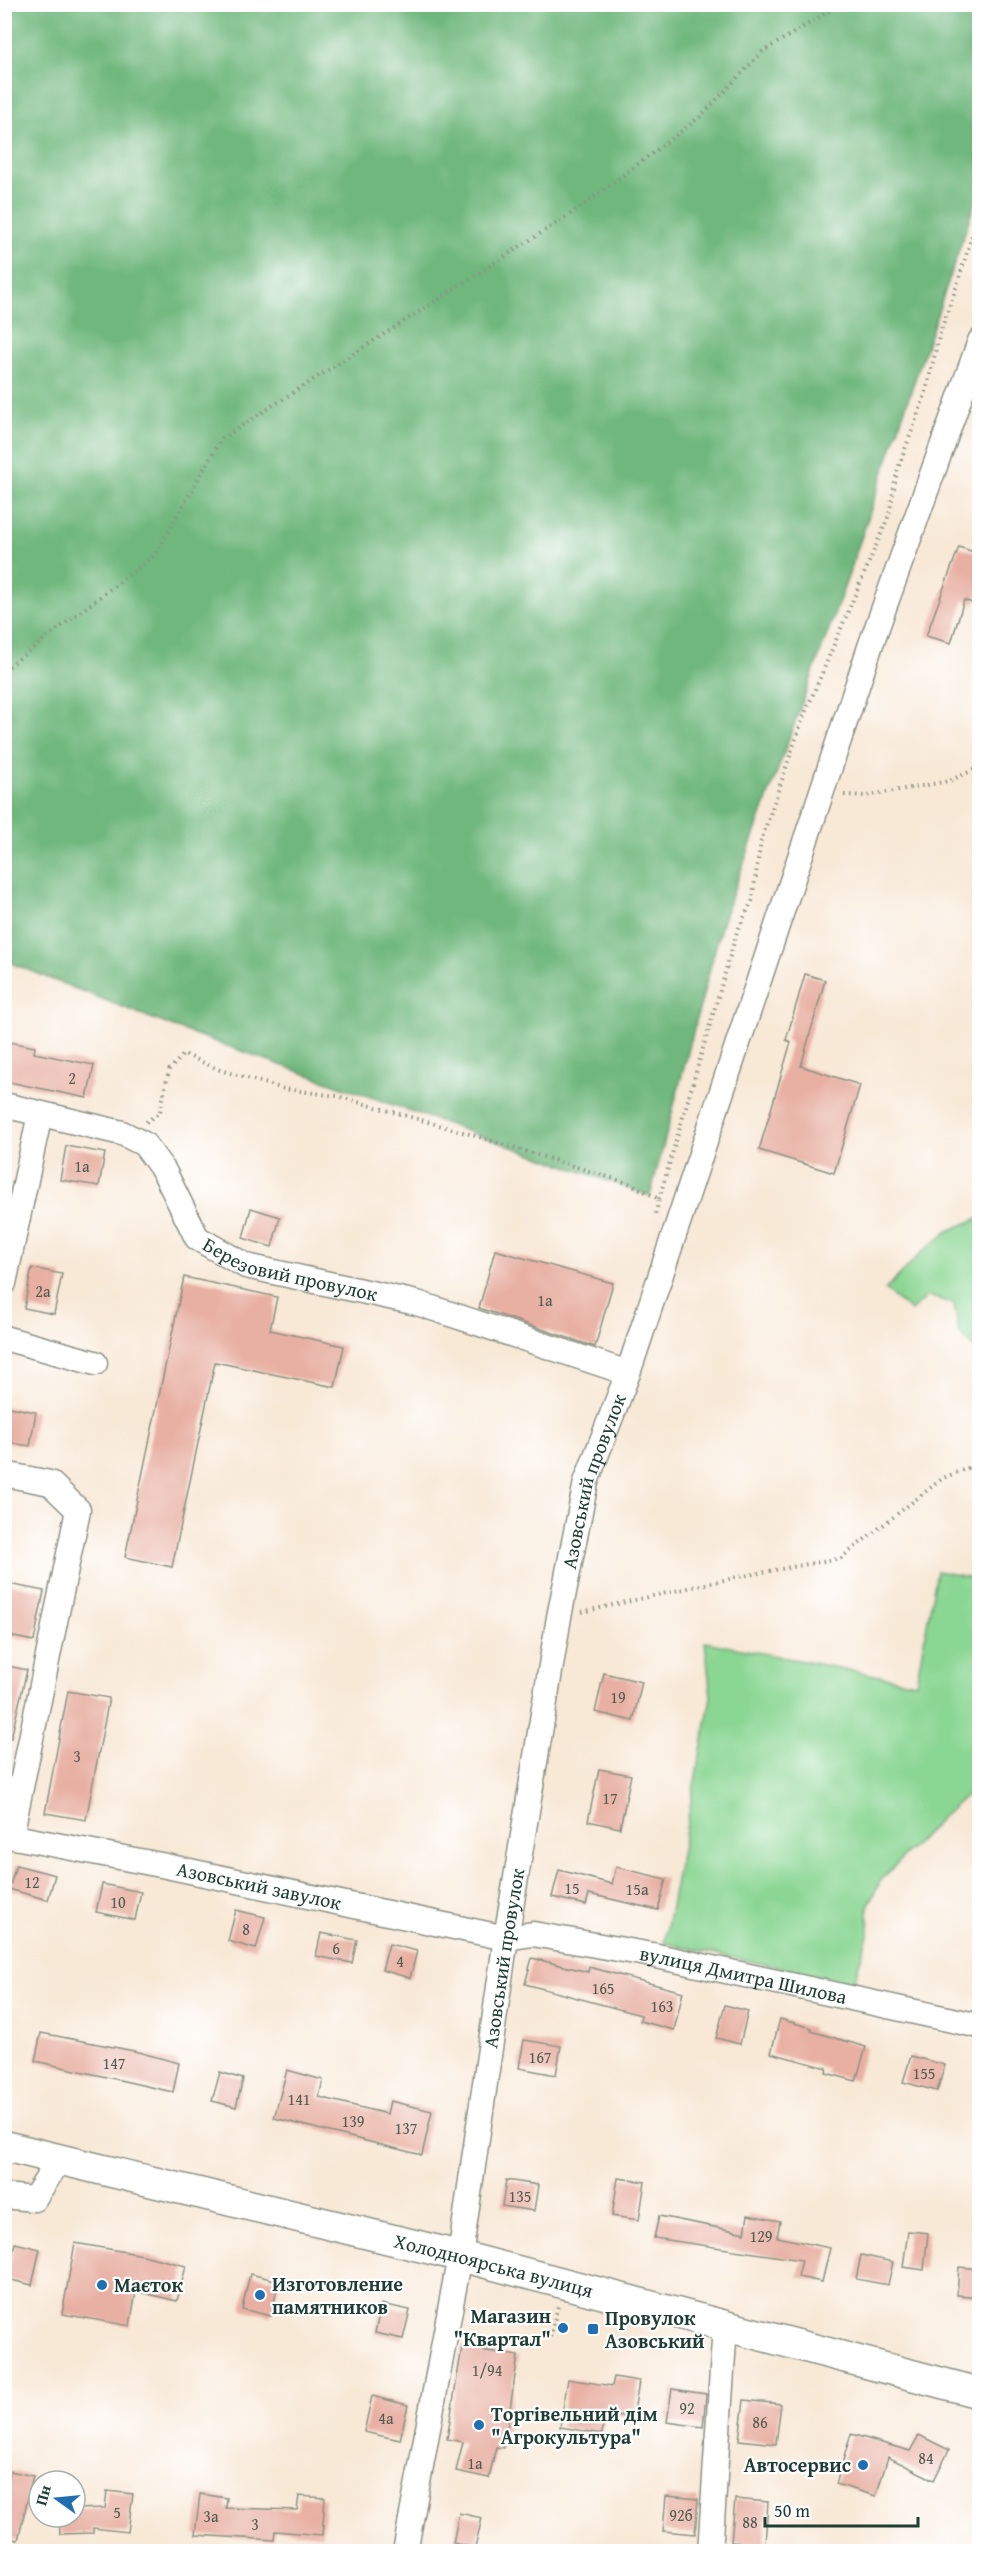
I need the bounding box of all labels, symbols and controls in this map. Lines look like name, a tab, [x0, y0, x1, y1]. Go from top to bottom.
house number: 2	[68, 1066, 76, 1090]
house number: 1а	[74, 1154, 90, 1178]
street label: Березовий провулок	[198, 1229, 381, 1308]
house number: 2а	[35, 1279, 51, 1303]
house number: 1а	[537, 1288, 553, 1312]
street label: Азовський провулок	[554, 1389, 633, 1571]
house number: 19	[610, 1685, 626, 1709]
house number: 3	[73, 1744, 81, 1768]
house number: 17	[602, 1786, 618, 1810]
street label: Азовський завулок	[174, 1854, 345, 1917]
street label: Азовський провулок	[475, 1865, 531, 2050]
house number: 12	[24, 1870, 40, 1894]
house number: 15	[564, 1876, 580, 1900]
house number: 15а	[625, 1877, 649, 1901]
house number: 10	[110, 1890, 126, 1914]
house number: 8	[242, 1917, 250, 1941]
house number: 6	[332, 1936, 340, 1960]
street label: вулиця Дмитра Шилова	[637, 1938, 850, 2011]
house number: 4	[396, 1949, 404, 1973]
house number: 165	[591, 1976, 615, 2000]
house number: 163	[650, 1994, 674, 2018]
house number: 167	[528, 2045, 552, 2069]
house number: 147	[102, 2051, 126, 2075]
house number: 155	[912, 2061, 936, 2085]
house number: 141	[287, 2087, 311, 2111]
house number: 139	[341, 2109, 365, 2133]
house number: 137	[394, 2116, 418, 2140]
house number: 135	[508, 2184, 532, 2208]
house number: 129	[749, 2224, 773, 2248]
street label: Холодноярська вулиця	[391, 2226, 597, 2305]
place label: Изготовление памятников	[272, 2269, 403, 2321]
place label: Маєток	[114, 2270, 183, 2299]
marker: Маєток	[95, 2278, 109, 2292]
marker: Изготовление памятников	[253, 2288, 267, 2302]
place label: Магазин "Квартал"	[454, 2301, 551, 2353]
place label: Провулок Азовський	[605, 2303, 705, 2355]
marker: Магазин "Квартал"	[556, 2321, 570, 2335]
marker: Провулок Азовський	[586, 2322, 600, 2336]
house number: 1/94	[472, 2358, 503, 2382]
house number: 92	[679, 2396, 695, 2420]
place label: Торгівельний дім "Агрокультура"	[491, 2399, 658, 2451]
house number: 4а	[378, 2406, 394, 2430]
house number: 86	[752, 2410, 768, 2434]
marker: Торгівельний дім "Агрокультура"	[472, 2418, 486, 2432]
house number: 84	[918, 2446, 934, 2470]
place label: Автосервис	[744, 2450, 851, 2479]
house number: 1а	[467, 2451, 483, 2475]
marker: Автосервис	[856, 2458, 870, 2472]
north arrow	[27, 2469, 87, 2529]
text: Пн	[28, 2482, 57, 2508]
scale bar	[765, 2490, 918, 2528]
text: 50 m	[774, 2497, 810, 2524]
house number: 5	[113, 2500, 121, 2524]
house number: 92б	[669, 2503, 693, 2527]
house number: 3а	[203, 2504, 219, 2528]
house number: 88	[742, 2510, 758, 2534]
house number: 3	[251, 2512, 259, 2536]

